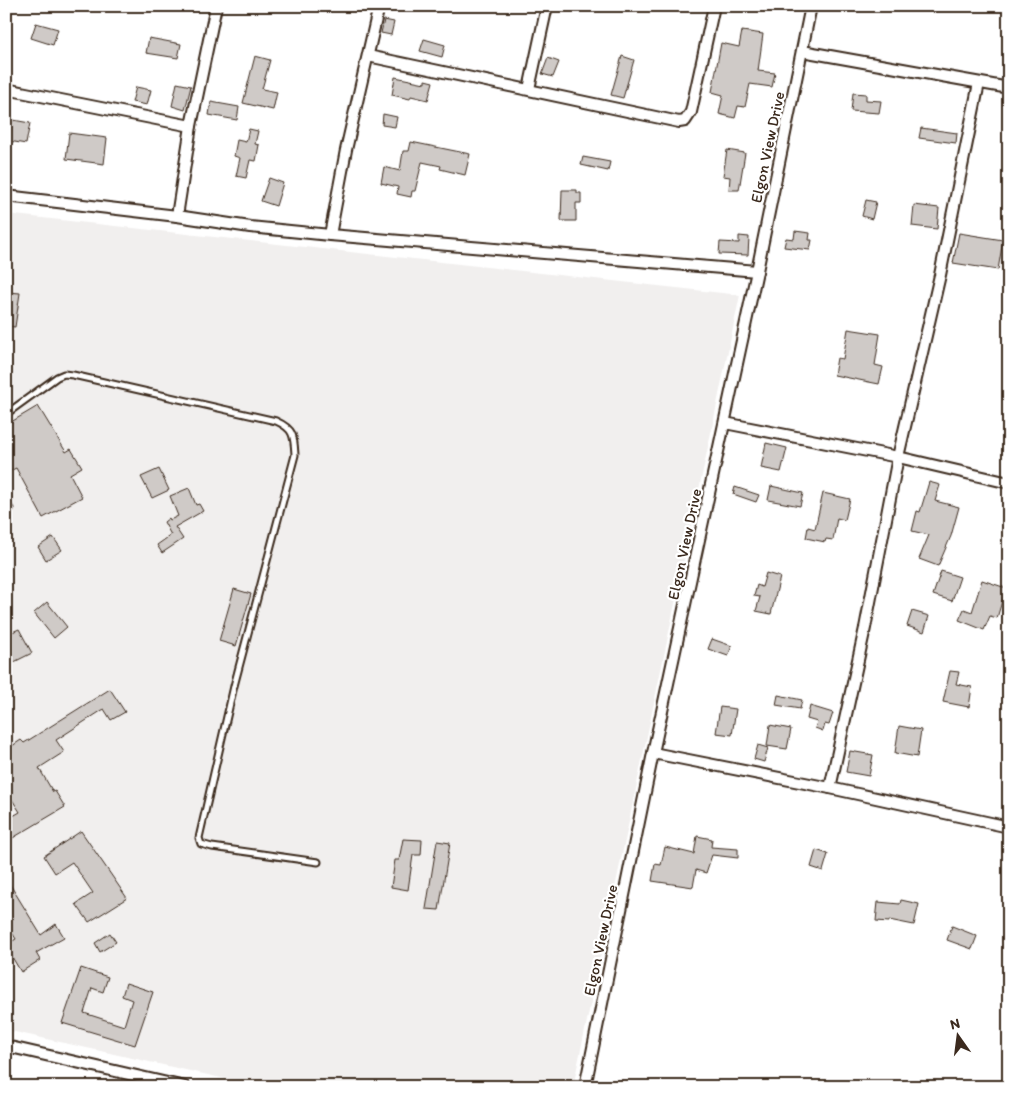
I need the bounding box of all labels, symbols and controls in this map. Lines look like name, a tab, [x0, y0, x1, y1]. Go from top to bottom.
street label: Elgon View Drive	[746, 90, 789, 205]
street label: Elgon View Drive	[663, 487, 706, 602]
street label: Elgon View Drive	[579, 883, 622, 998]
north arrow	[932, 1010, 982, 1060]
text: N	[948, 1014, 962, 1033]

